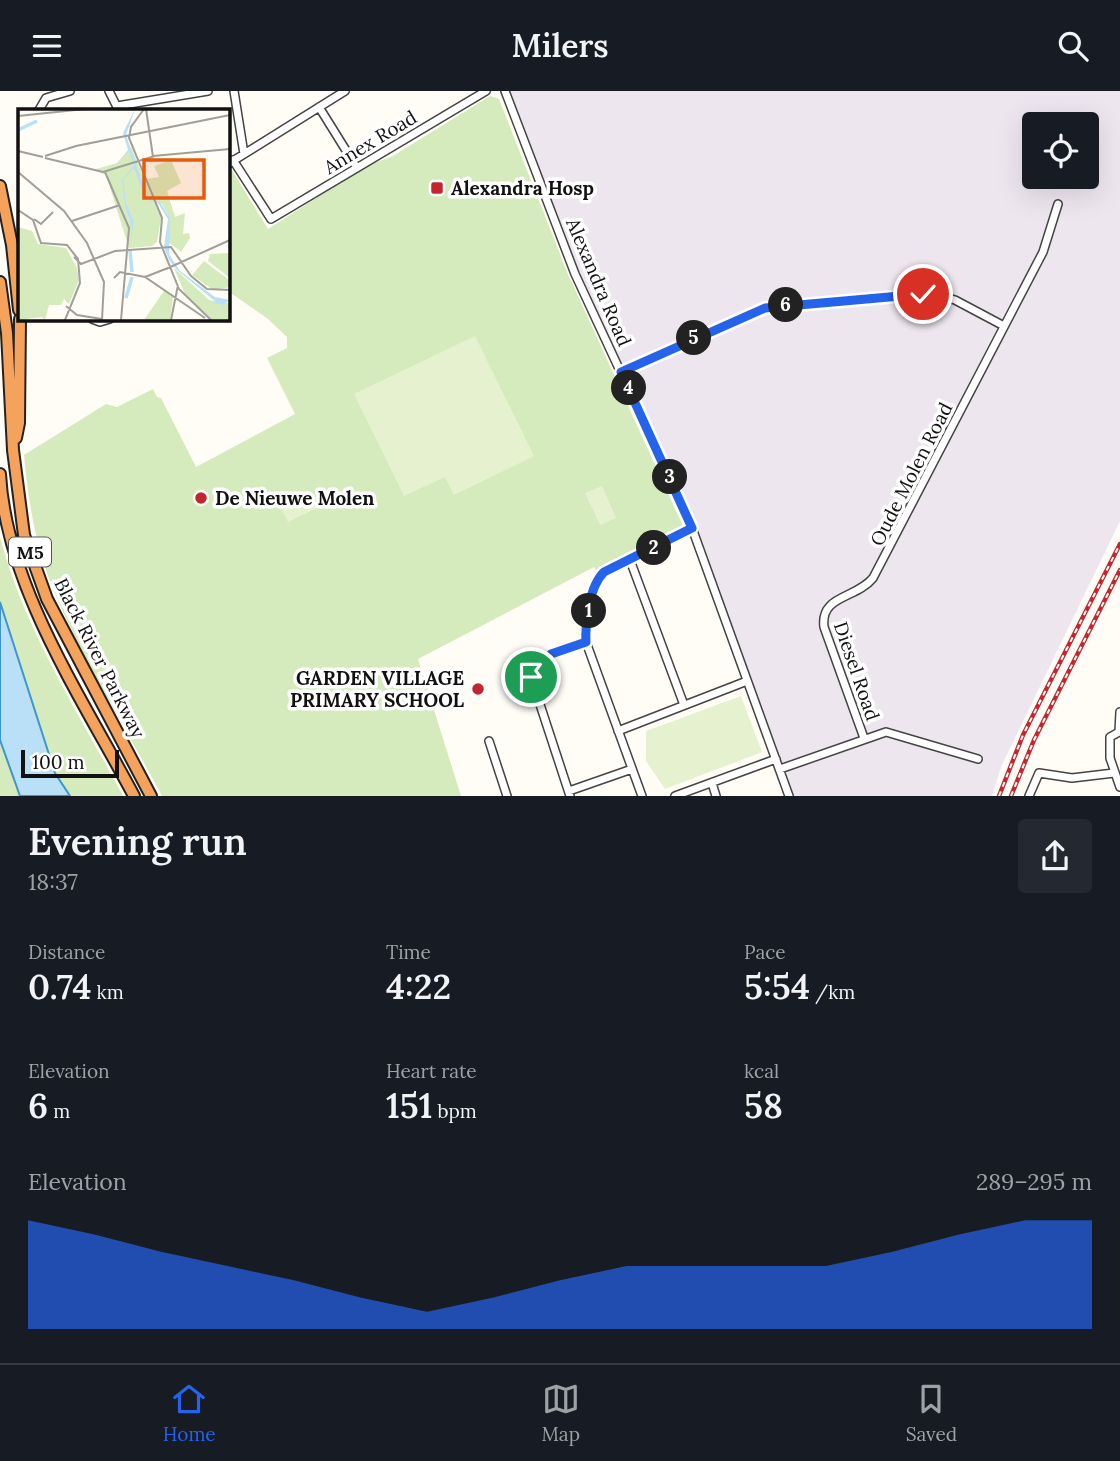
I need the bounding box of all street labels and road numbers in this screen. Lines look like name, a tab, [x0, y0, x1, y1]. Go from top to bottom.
street label: Annex Road	[318, 105, 421, 180]
street label: Alexandra Road	[561, 213, 637, 350]
street label: Oude Molen Road	[865, 398, 957, 550]
road number: M5	[9, 538, 51, 567]
street label: Black River Parkway	[49, 574, 151, 742]
street label: Diesel Road	[829, 618, 885, 724]

